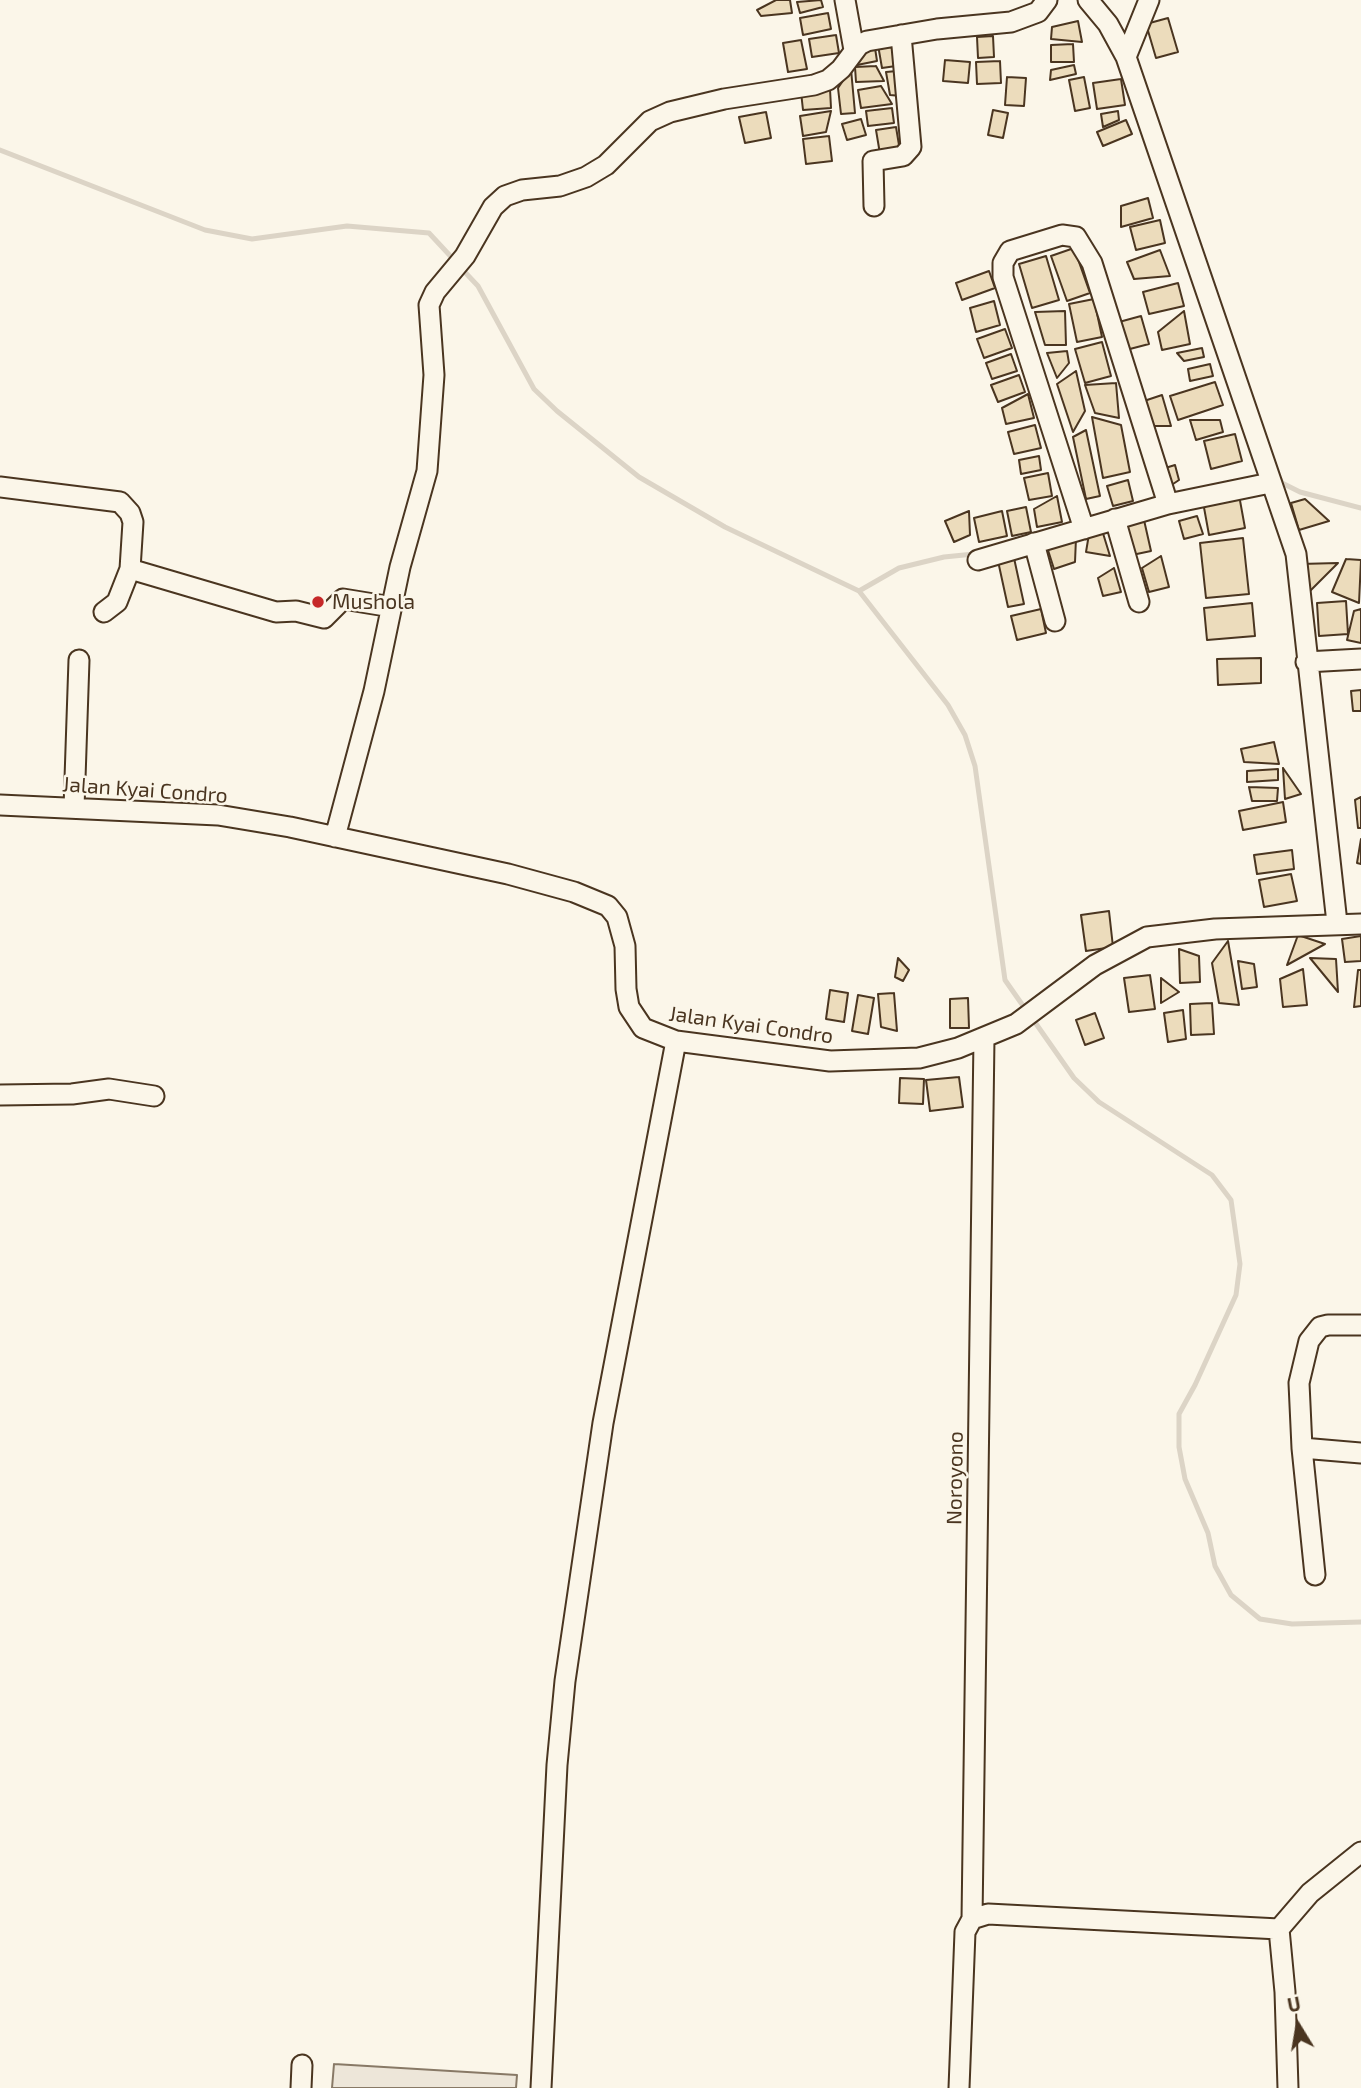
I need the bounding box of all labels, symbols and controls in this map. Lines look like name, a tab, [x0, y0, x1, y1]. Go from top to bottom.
place label: Mushola	[332, 589, 415, 615]
marker: Mushola	[310, 594, 326, 610]
street label: Jalan Kyai Condro	[61, 772, 229, 808]
street label: Jalan Kyai Condro	[667, 1001, 835, 1049]
street label: Noroyono	[942, 1431, 968, 1525]
north arrow	[1263, 1990, 1333, 2060]
text: U	[1285, 1991, 1302, 2016]

